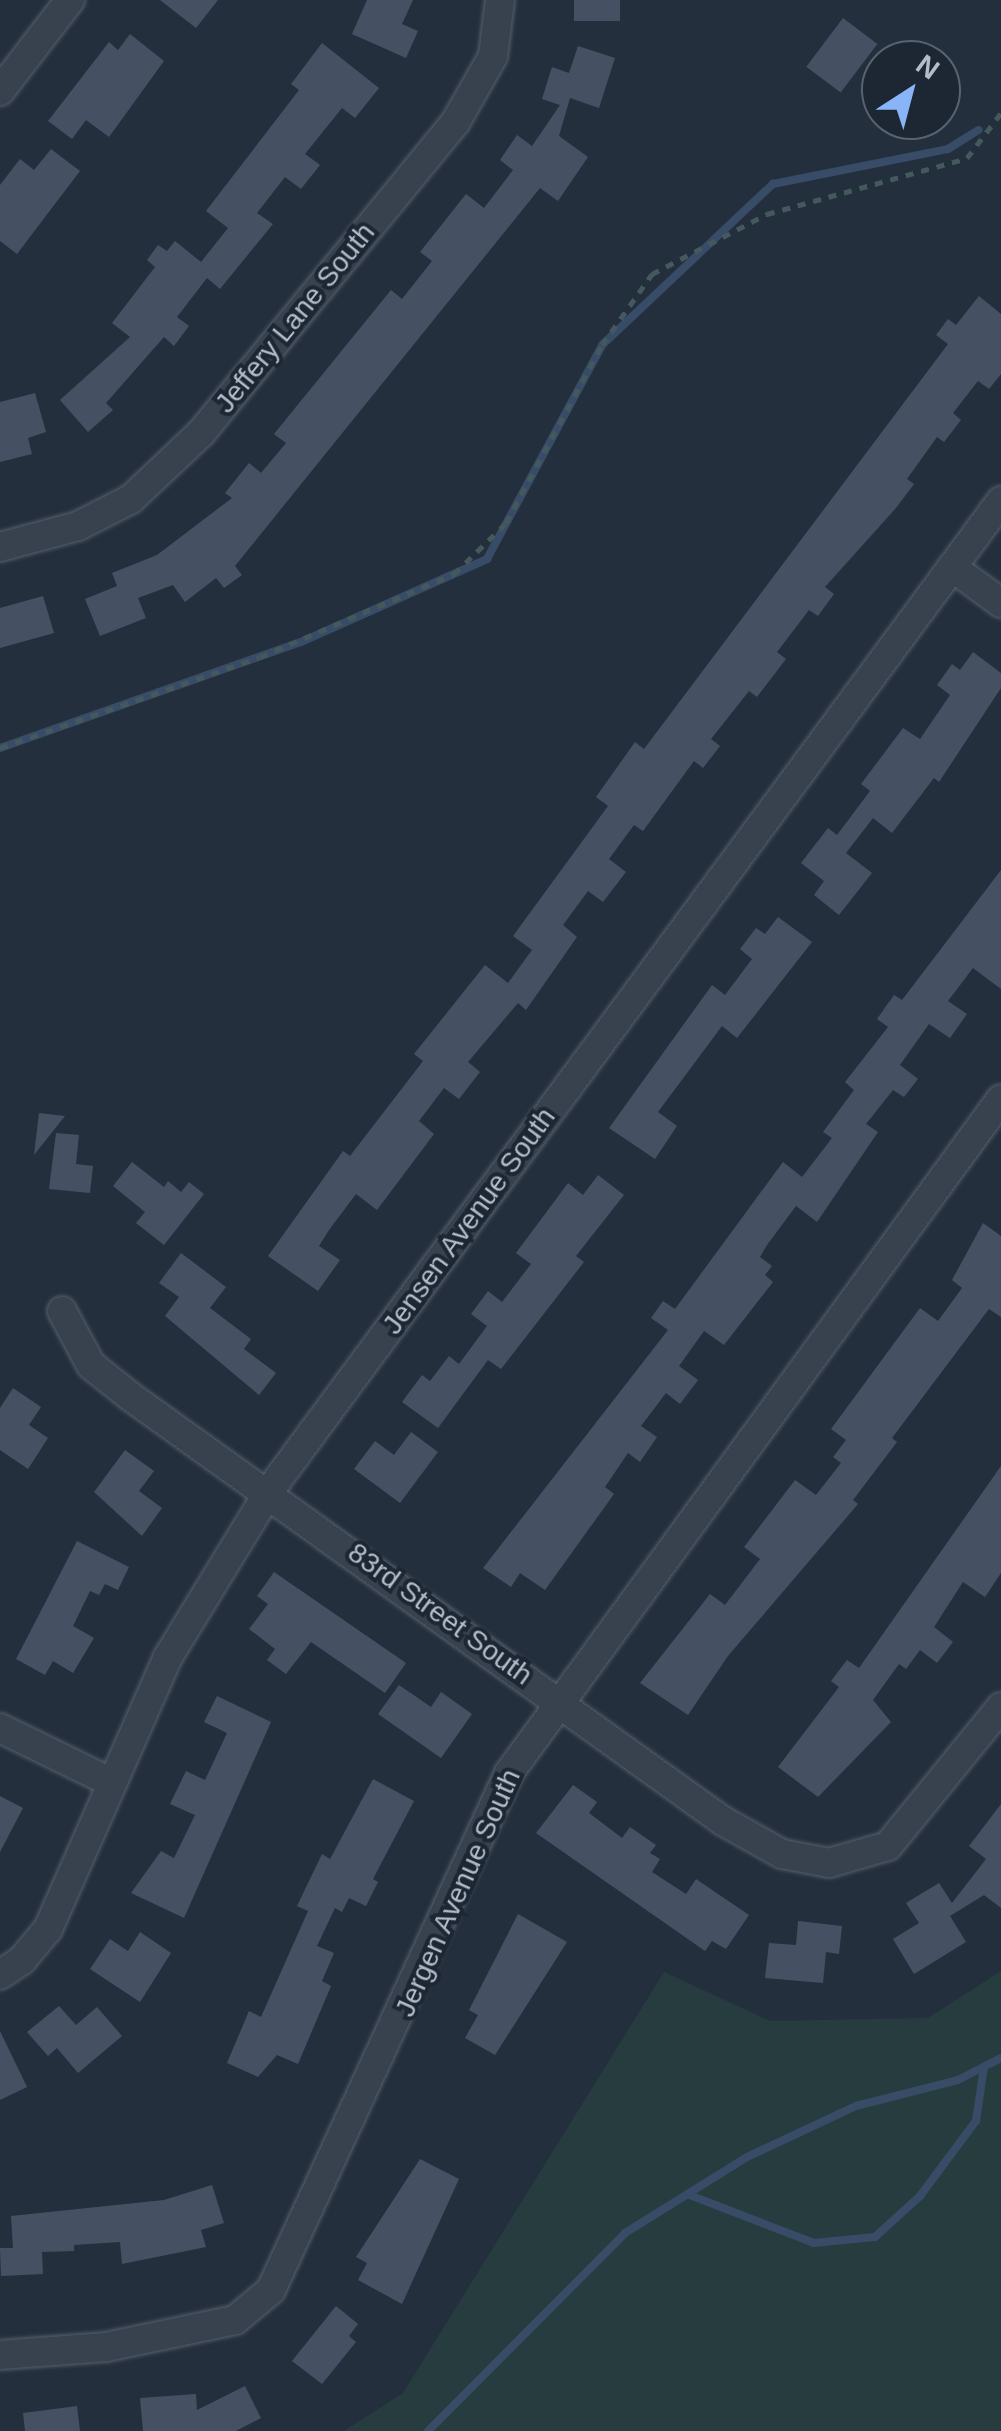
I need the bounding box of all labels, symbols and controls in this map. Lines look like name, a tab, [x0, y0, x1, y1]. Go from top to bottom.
north arrow	[861, 40, 961, 140]
text: N	[910, 48, 945, 85]
street label: Jeffery Lane South	[208, 216, 382, 420]
street label: Jensen Avenue South	[375, 1101, 563, 1341]
street label: 83rd Street South	[341, 1536, 539, 1692]
street label: Jergen Avenue South	[388, 1763, 528, 2023]

